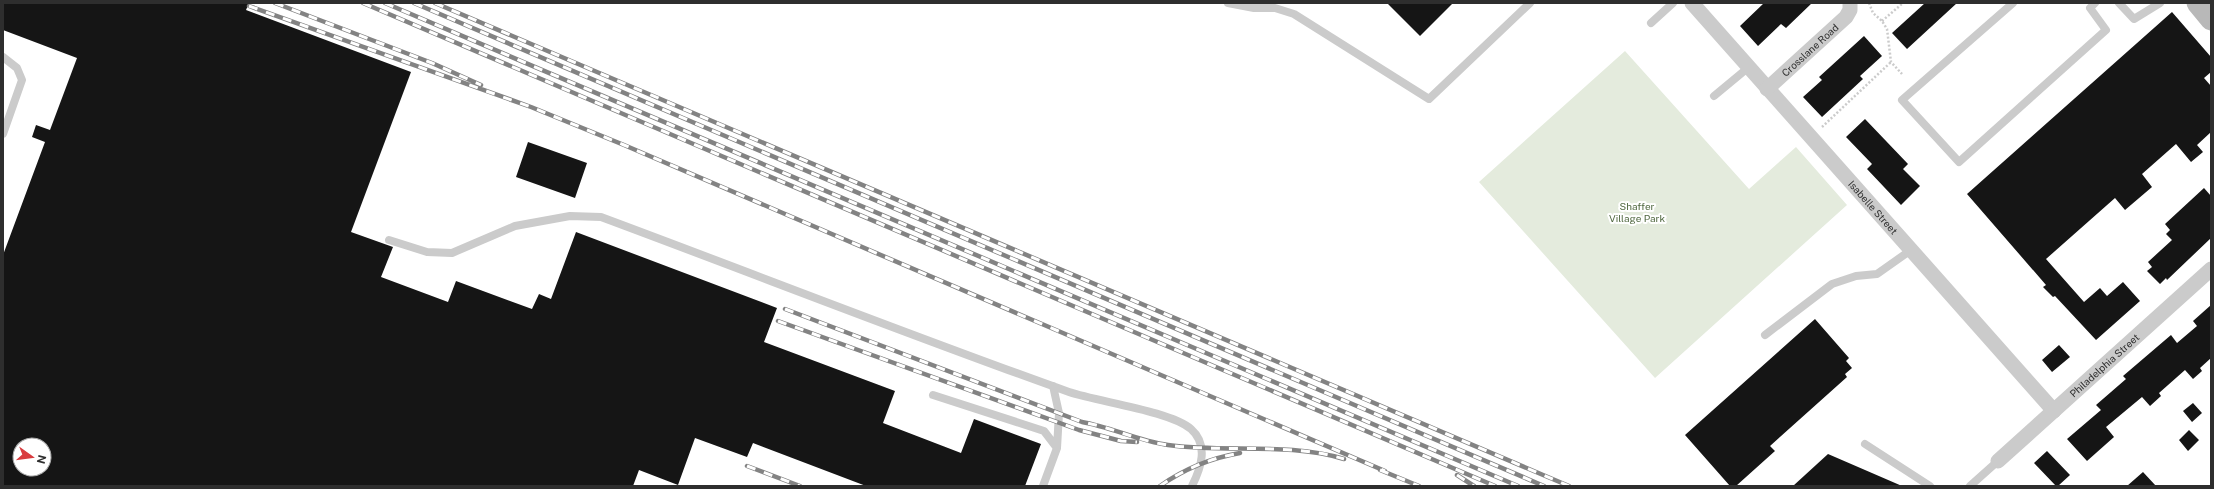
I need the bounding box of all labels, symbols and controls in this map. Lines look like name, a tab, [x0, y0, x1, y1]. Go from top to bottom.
street label: Crosslane Road	[1779, 21, 1841, 79]
street label: Isabelle Street	[1846, 178, 1900, 237]
park label: Shaffer Village Park	[1609, 200, 1665, 224]
street label: Philadelphia Street	[2067, 331, 2141, 400]
north arrow	[12, 437, 52, 477]
text: N	[35, 454, 49, 465]

